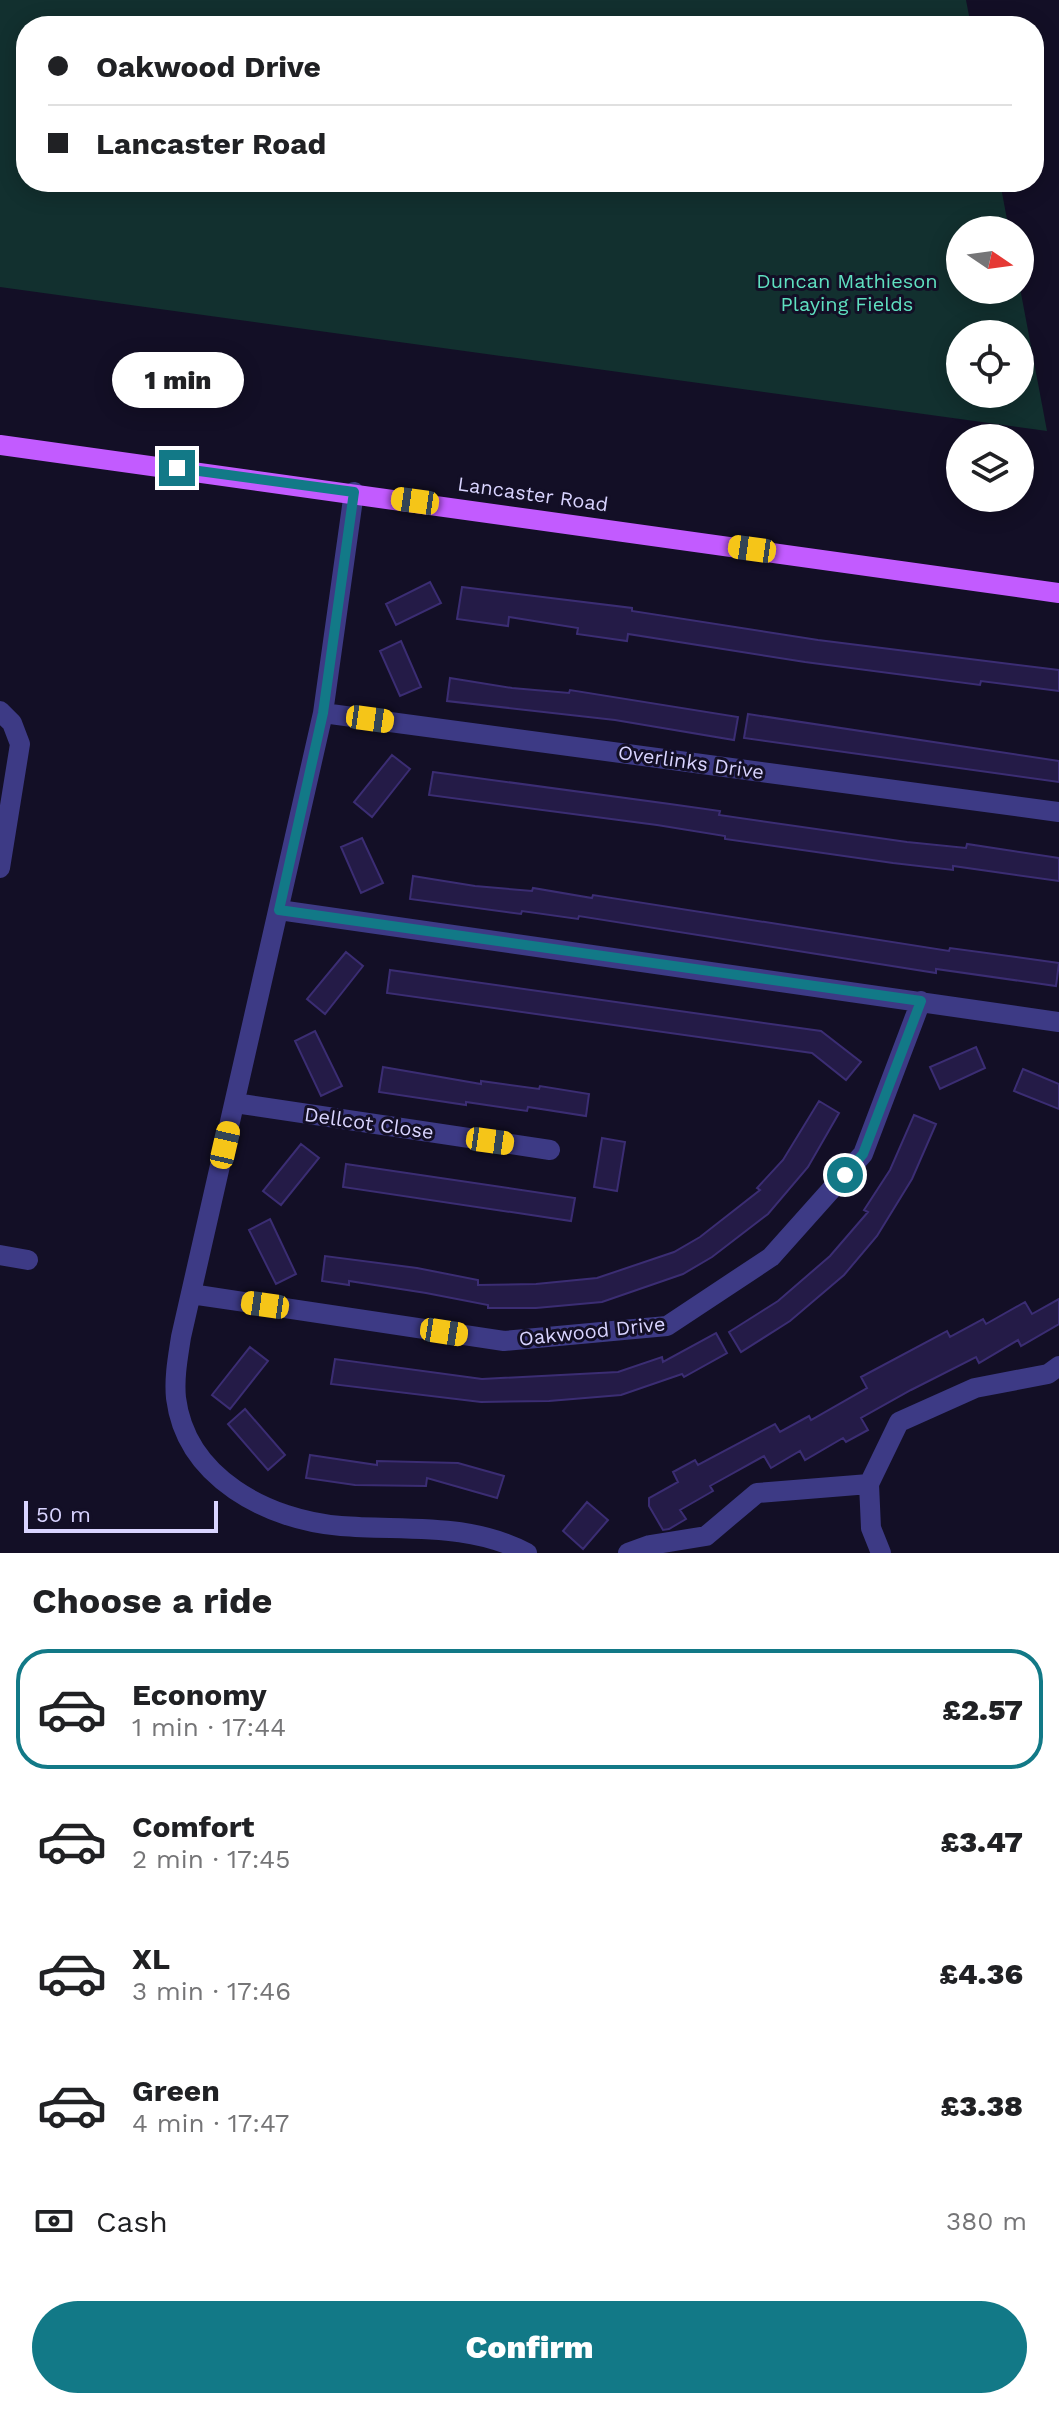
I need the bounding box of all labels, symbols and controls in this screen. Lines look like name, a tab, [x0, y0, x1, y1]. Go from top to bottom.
text: Oakwood Drive	[96, 49, 321, 84]
text: Lancaster Road	[96, 126, 326, 161]
north arrow	[946, 216, 1034, 304]
map controls	[946, 216, 1034, 512]
park label: Duncan Mathieson Playing Fields	[756, 269, 938, 316]
button: locate	[946, 320, 1034, 408]
callout: 1 min	[111, 352, 243, 408]
text: 1 min	[145, 365, 211, 395]
button: layers	[946, 424, 1034, 512]
route end	[159, 450, 195, 486]
street label: Lancaster Road	[456, 472, 610, 516]
car	[390, 486, 440, 516]
car	[727, 534, 777, 564]
car	[345, 704, 395, 734]
street label: Overlinks Drive	[616, 740, 766, 784]
street label: Dellcot Close	[303, 1102, 435, 1144]
car	[208, 1119, 242, 1171]
car	[465, 1126, 515, 1156]
route start	[827, 1157, 863, 1193]
car	[240, 1290, 290, 1320]
street label: Oakwood Drive	[518, 1311, 666, 1351]
car	[418, 1316, 470, 1348]
scale bar	[24, 1497, 218, 1533]
text: 50 m	[36, 1502, 91, 1527]
text: Choose a ride	[32, 1580, 272, 1622]
icon: car	[36, 1673, 108, 1745]
text: Economy	[132, 1677, 267, 1712]
text: £2.57	[942, 1692, 1023, 1727]
text: 1 min · 17:44	[132, 1712, 286, 1742]
icon: car	[36, 1805, 108, 1877]
text: Comfort	[132, 1809, 254, 1844]
text: £3.47	[940, 1824, 1023, 1859]
text: 2 min · 17:45	[132, 1844, 290, 1874]
icon: car	[36, 1937, 108, 2009]
text: XL	[132, 1941, 170, 1976]
text: £4.36	[939, 1956, 1023, 1991]
text: 3 min · 17:46	[132, 1976, 291, 2006]
icon: car	[36, 2069, 108, 2141]
text: Green	[132, 2073, 220, 2108]
text: £3.38	[941, 2088, 1023, 2123]
text: 4 min · 17:47	[132, 2108, 289, 2138]
icon: cash	[32, 2199, 76, 2243]
text: Cash	[96, 2204, 168, 2239]
text: 380 m	[946, 2206, 1027, 2236]
button: Confirm	[32, 2301, 1027, 2393]

